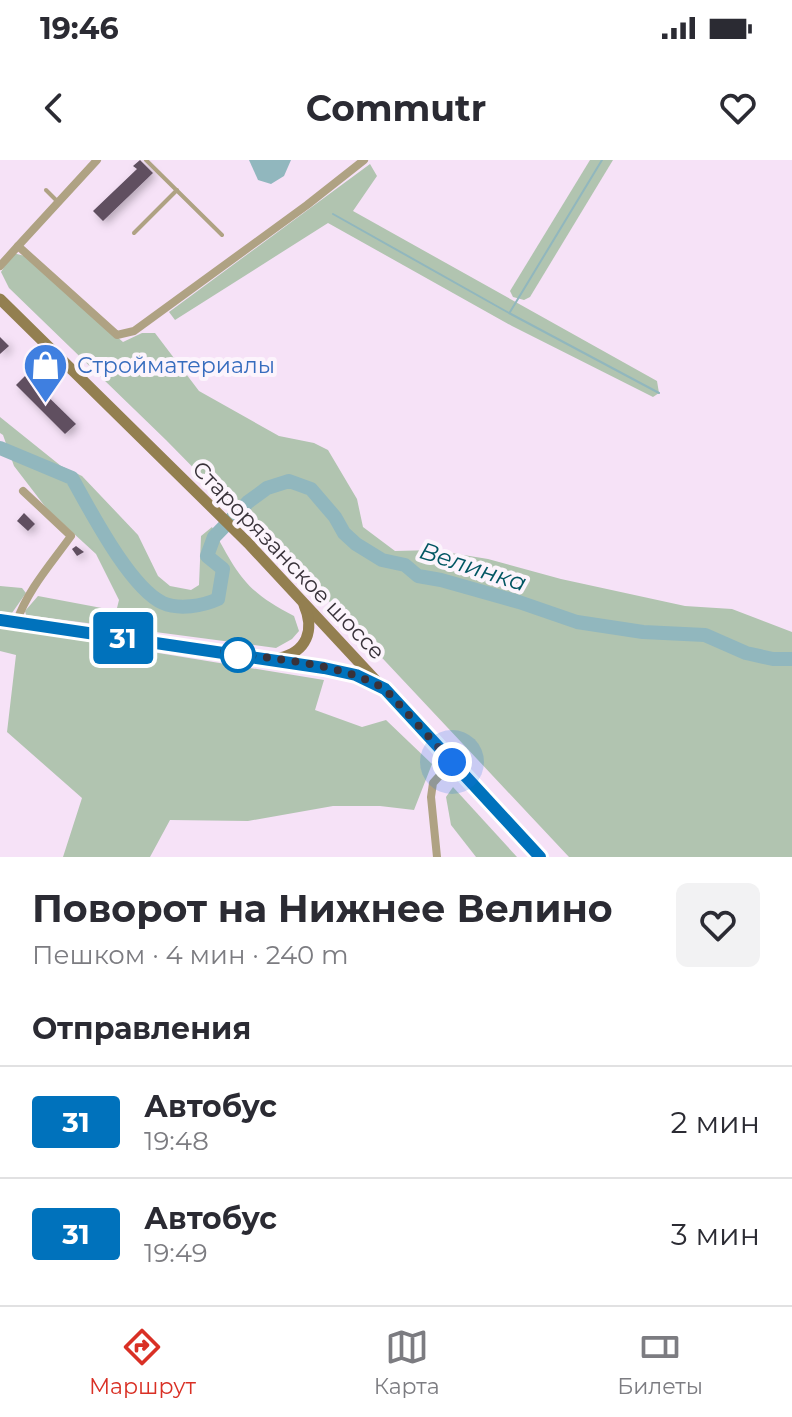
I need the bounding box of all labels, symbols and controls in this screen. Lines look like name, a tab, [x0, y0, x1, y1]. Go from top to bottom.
text: 19:46	[40, 10, 119, 47]
icon: back	[32, 86, 76, 130]
text: Commutr	[306, 86, 486, 130]
icon: heart	[716, 86, 760, 130]
shop icon: Стройматериалы	[22, 341, 70, 404]
place label: Стройматериалы	[77, 352, 275, 379]
street label: Старорязанское шоссе	[187, 455, 391, 665]
water label: Велинка	[416, 536, 530, 597]
line badge: 31	[87, 612, 159, 664]
text: 31	[109, 621, 137, 655]
unlabelled marker	[221, 638, 255, 672]
your location	[432, 742, 472, 782]
button: heart	[676, 883, 760, 967]
text: Поворот на Нижнее Велино	[32, 885, 613, 932]
text: Пешком · 4 мин · 240 m	[32, 939, 349, 971]
text: Отправления	[32, 1010, 251, 1047]
text: Автобус	[144, 1088, 277, 1125]
text: 2 мин	[671, 1104, 760, 1141]
text: 31	[62, 1105, 90, 1139]
text: 19:48	[144, 1125, 209, 1157]
text: Автобус	[144, 1200, 277, 1237]
text: 3 мин	[671, 1216, 760, 1253]
text: 31	[62, 1217, 90, 1251]
text: 19:49	[144, 1237, 208, 1269]
tab: Маршрут	[89, 1325, 196, 1400]
tab: Карта	[374, 1325, 439, 1400]
tab: Билеты	[617, 1325, 703, 1400]

